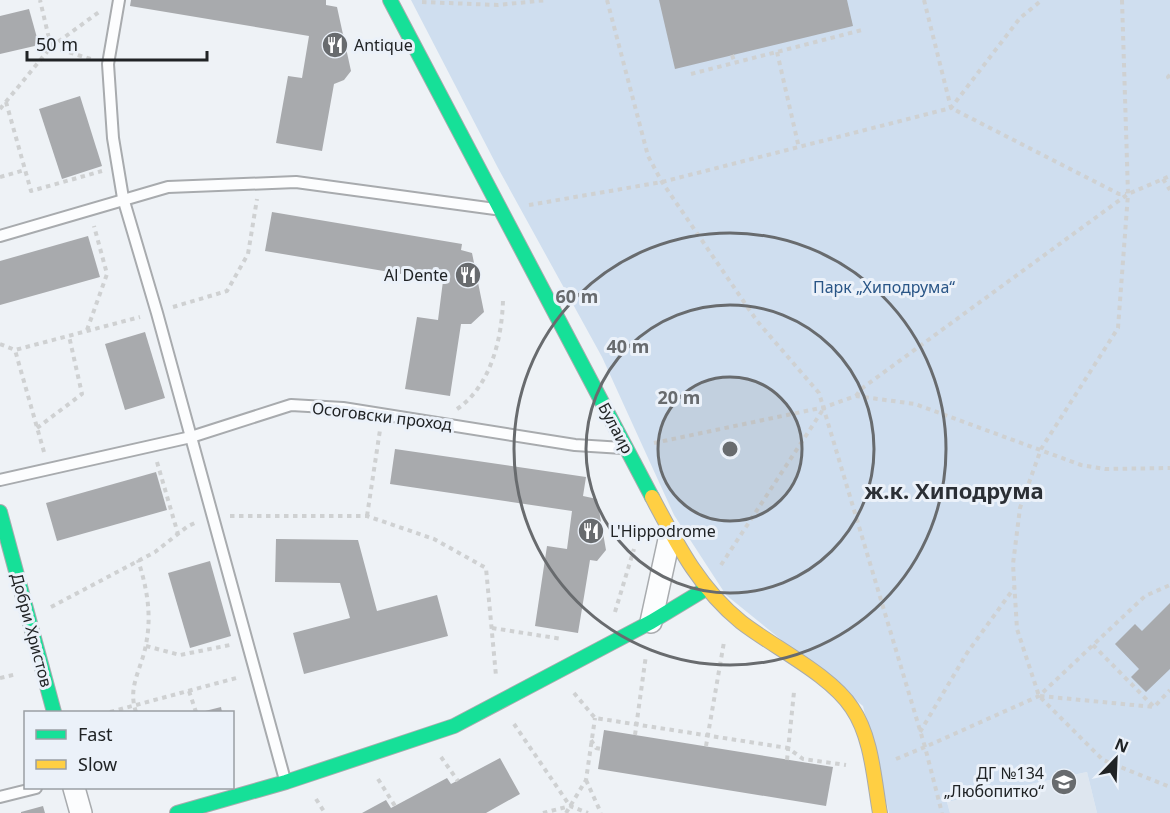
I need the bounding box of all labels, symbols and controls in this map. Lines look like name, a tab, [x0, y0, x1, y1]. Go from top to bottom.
scale bar	[27, 24, 207, 62]
restaurant icon: Antique	[320, 30, 350, 60]
text: 50 m	[36, 32, 78, 56]
place label: Antique	[354, 34, 413, 56]
restaurant icon: Al Dente	[453, 260, 483, 290]
place label: Al Dente	[384, 264, 448, 286]
park label: Парк „Хиподрума“	[813, 276, 955, 298]
text: 60 m	[556, 284, 598, 308]
text: 40 m	[607, 334, 649, 358]
text: 20 m	[658, 385, 700, 409]
street label: Осоговски проход	[311, 397, 453, 436]
street label: Булаир	[593, 399, 639, 457]
centre of rings	[720, 439, 740, 459]
district label: ж.к. Хиподрума	[864, 475, 1044, 505]
restaurant icon: L'Hippodrome	[576, 516, 606, 546]
place label: L'Hippodrome	[610, 520, 716, 542]
street label: Добри Христов	[6, 570, 58, 690]
legend	[24, 711, 234, 789]
text: Fast	[78, 722, 113, 746]
north arrow	[1086, 729, 1146, 789]
text: N	[1112, 733, 1132, 758]
text: Slow	[78, 752, 117, 776]
place label: ДГ №134 „Любопитко“	[944, 762, 1044, 802]
school or university icon: ДГ №134 „Любопитко“	[1049, 767, 1079, 797]

